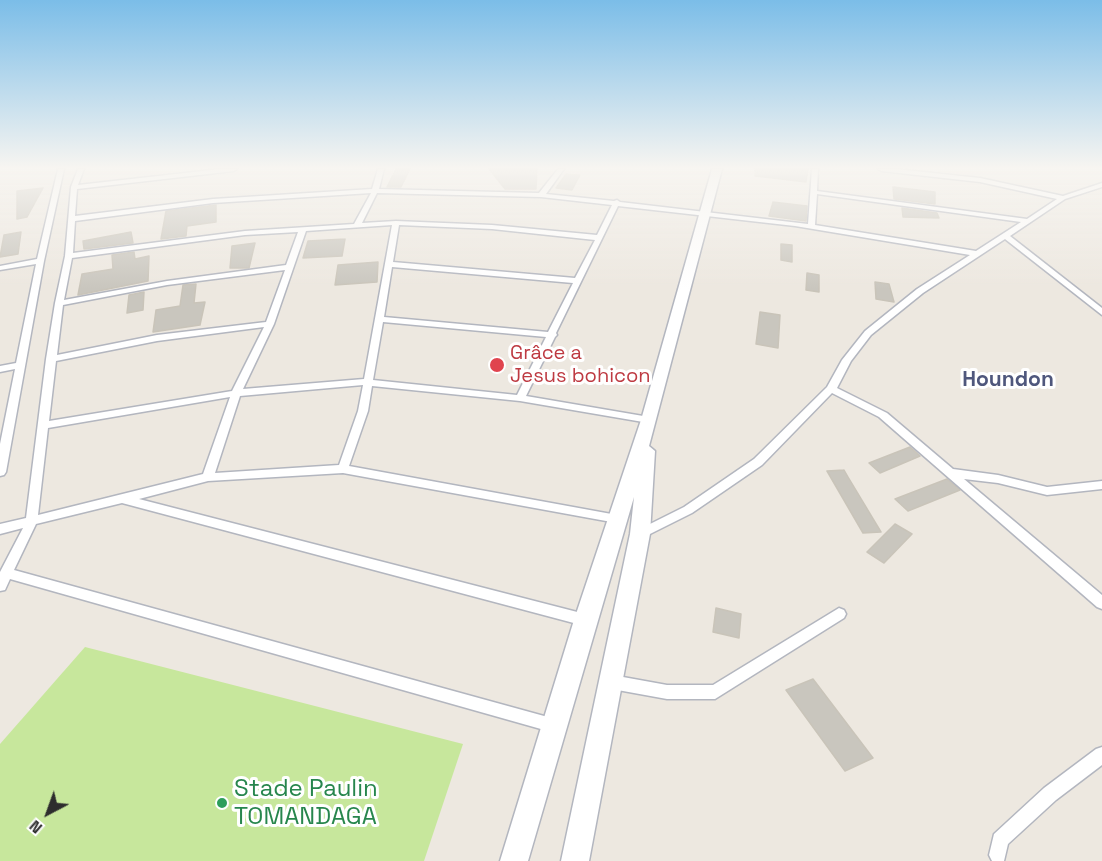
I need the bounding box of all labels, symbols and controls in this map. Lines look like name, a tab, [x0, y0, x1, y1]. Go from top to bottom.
place label: Grâce a Jesus bohicon	[510, 342, 651, 389]
marker: Grâce a Jesus bohicon	[488, 356, 506, 374]
district label: Houndon	[962, 367, 1054, 393]
place label: Stade Paulin TOMANDAGA	[234, 775, 378, 831]
north arrow	[18, 783, 78, 843]
marker: Stade Paulin TOMANDAGA	[215, 796, 229, 810]
text: N	[25, 816, 47, 838]

